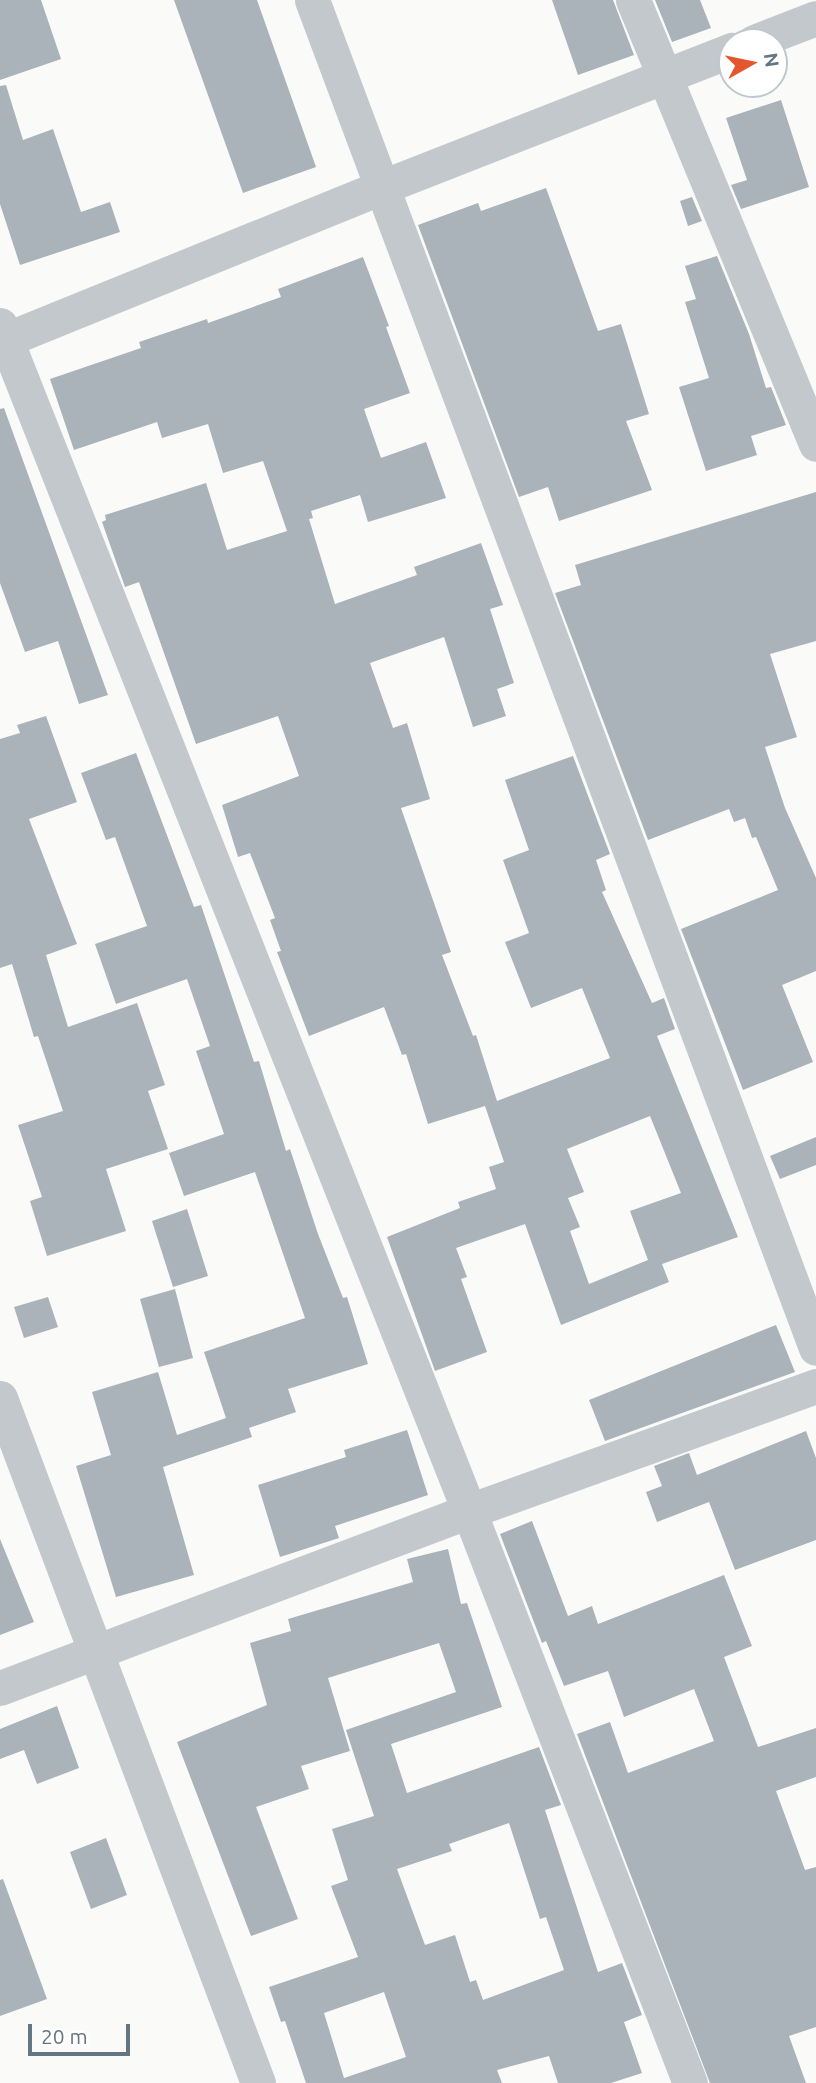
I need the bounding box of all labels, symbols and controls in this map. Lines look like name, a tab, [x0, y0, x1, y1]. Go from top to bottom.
north arrow	[718, 28, 788, 98]
text: N	[760, 51, 784, 69]
scale bar	[32, 2010, 133, 2054]
text: 20 m	[41, 2024, 88, 2048]

